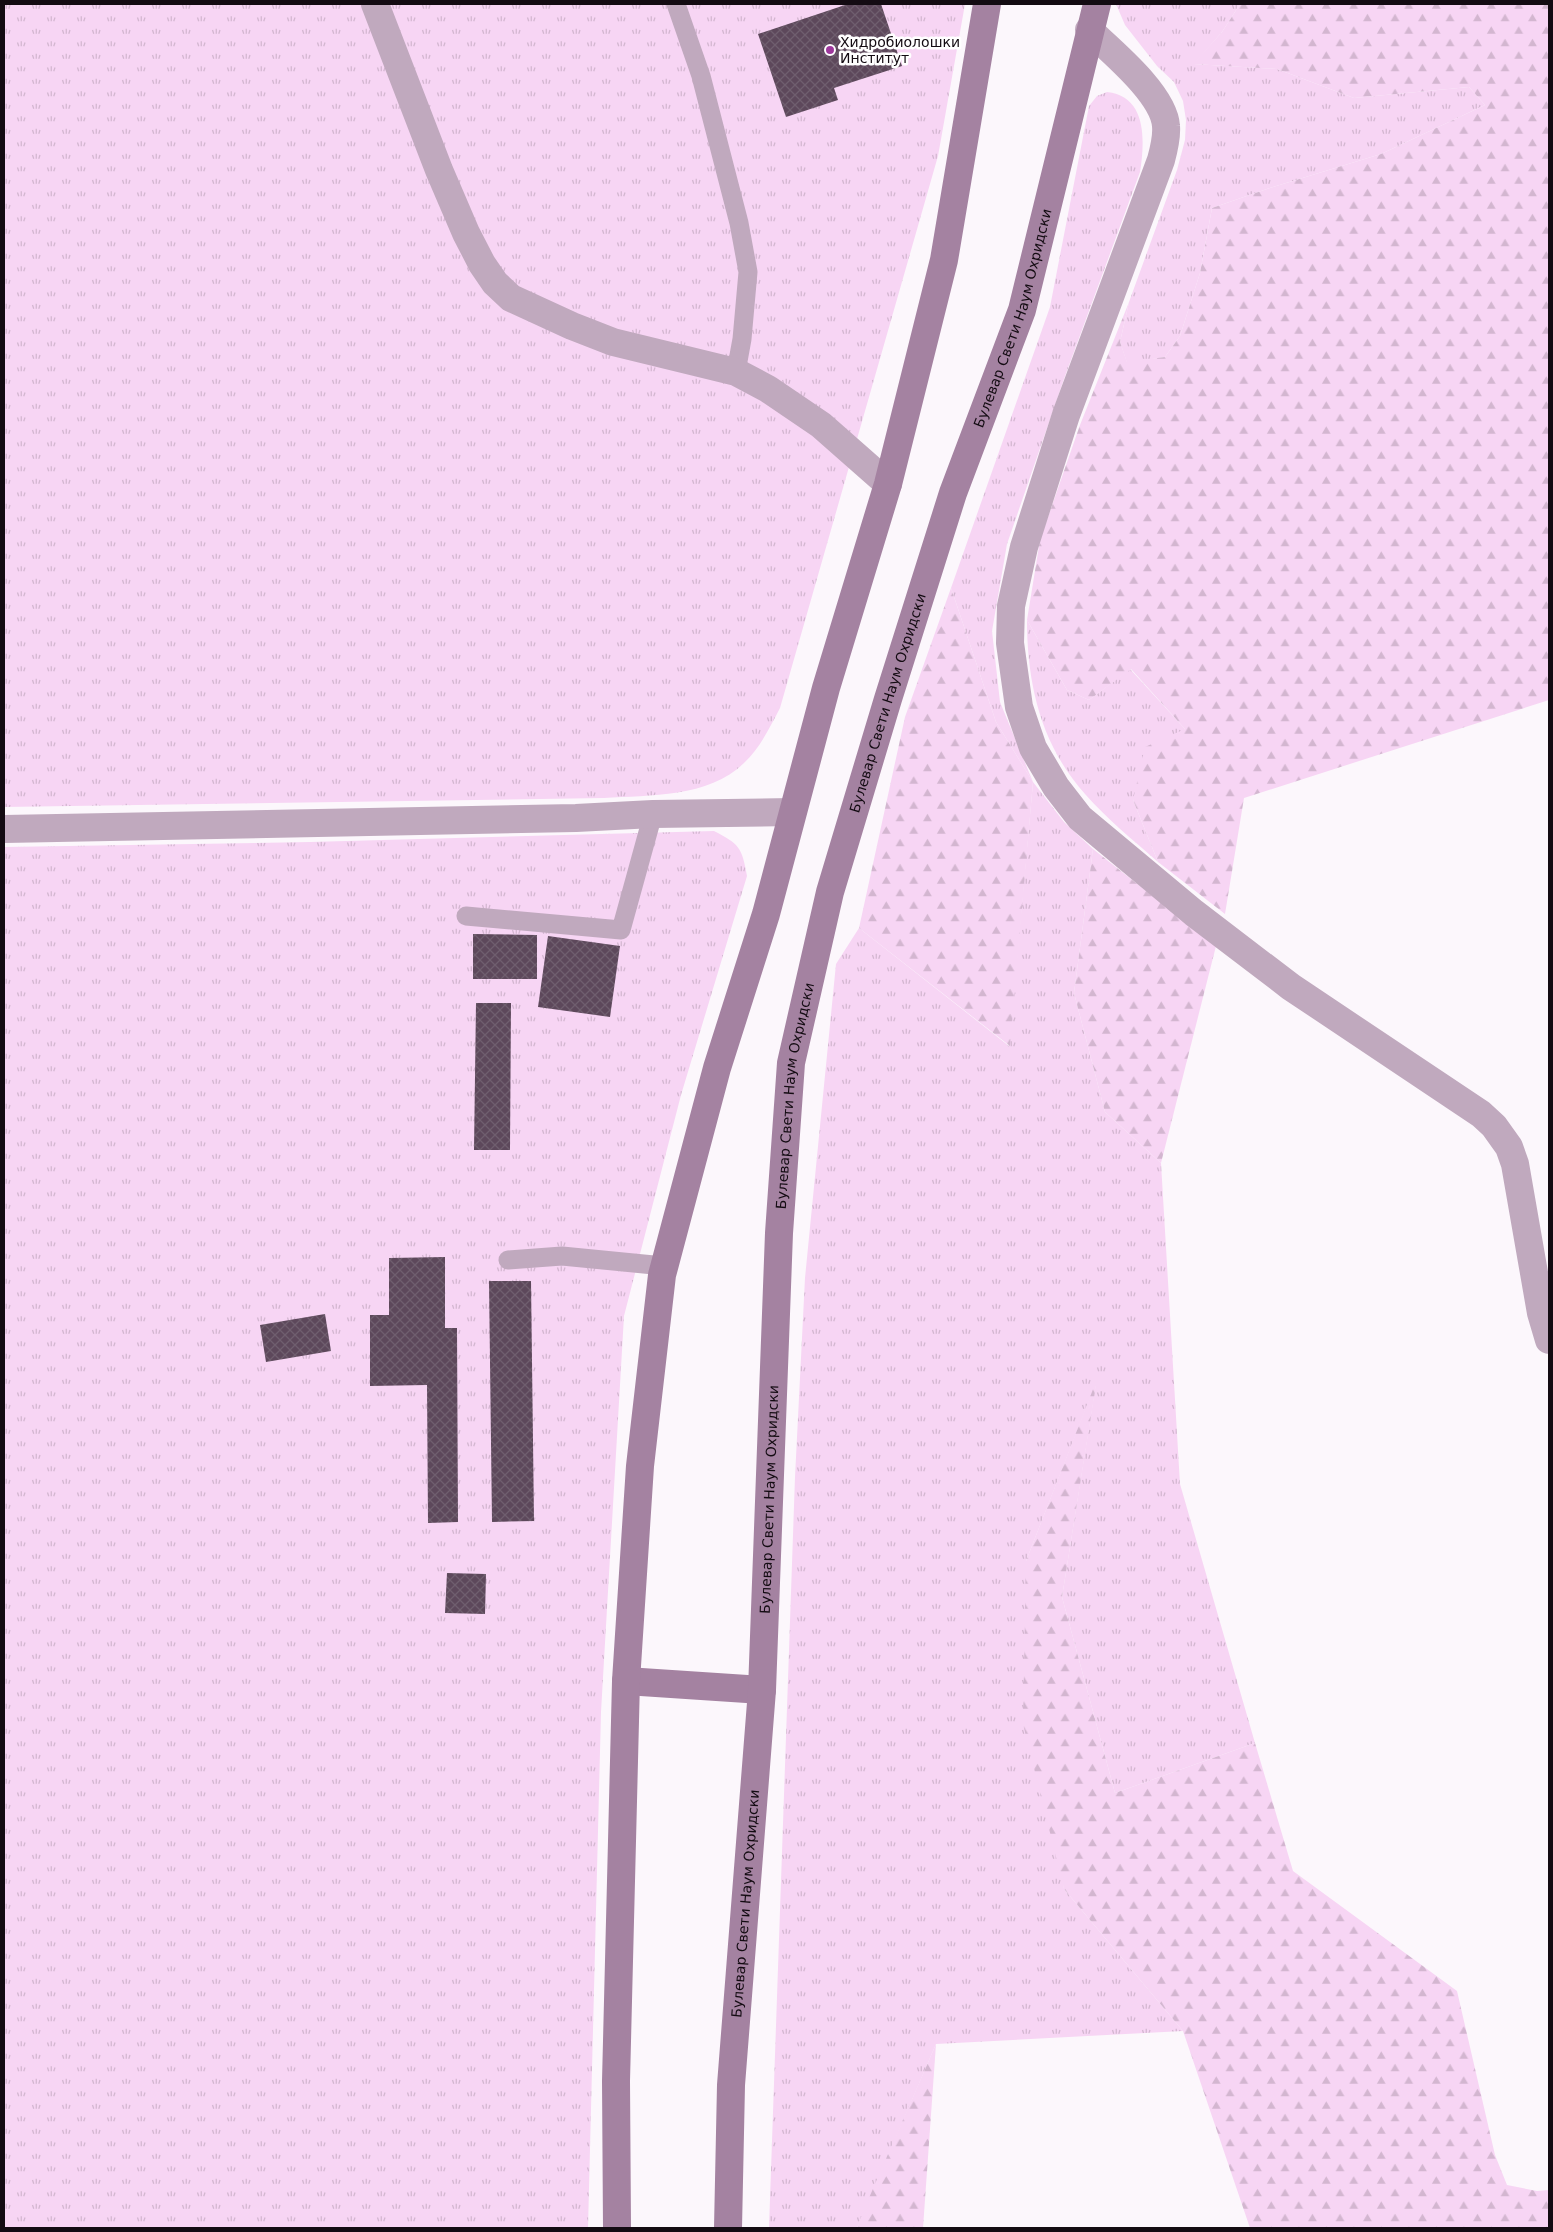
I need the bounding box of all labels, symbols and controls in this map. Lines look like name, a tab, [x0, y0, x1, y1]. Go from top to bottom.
place label: Хидробиолошки Институт	[840, 34, 960, 66]
marker: Хидробиолошки Институт	[824, 44, 836, 56]
street label: Булевар Свети Наум Охридски	[970, 207, 1055, 430]
street label: Булевар Свети Наум Охридски	[846, 591, 929, 815]
street label: Булевар Свети Наум Охридски	[773, 981, 817, 1210]
street label: Булевар Свети Наум Охридски	[757, 1385, 781, 1614]
street label: Булевар Свети Наум Охридски	[728, 1789, 762, 2018]

